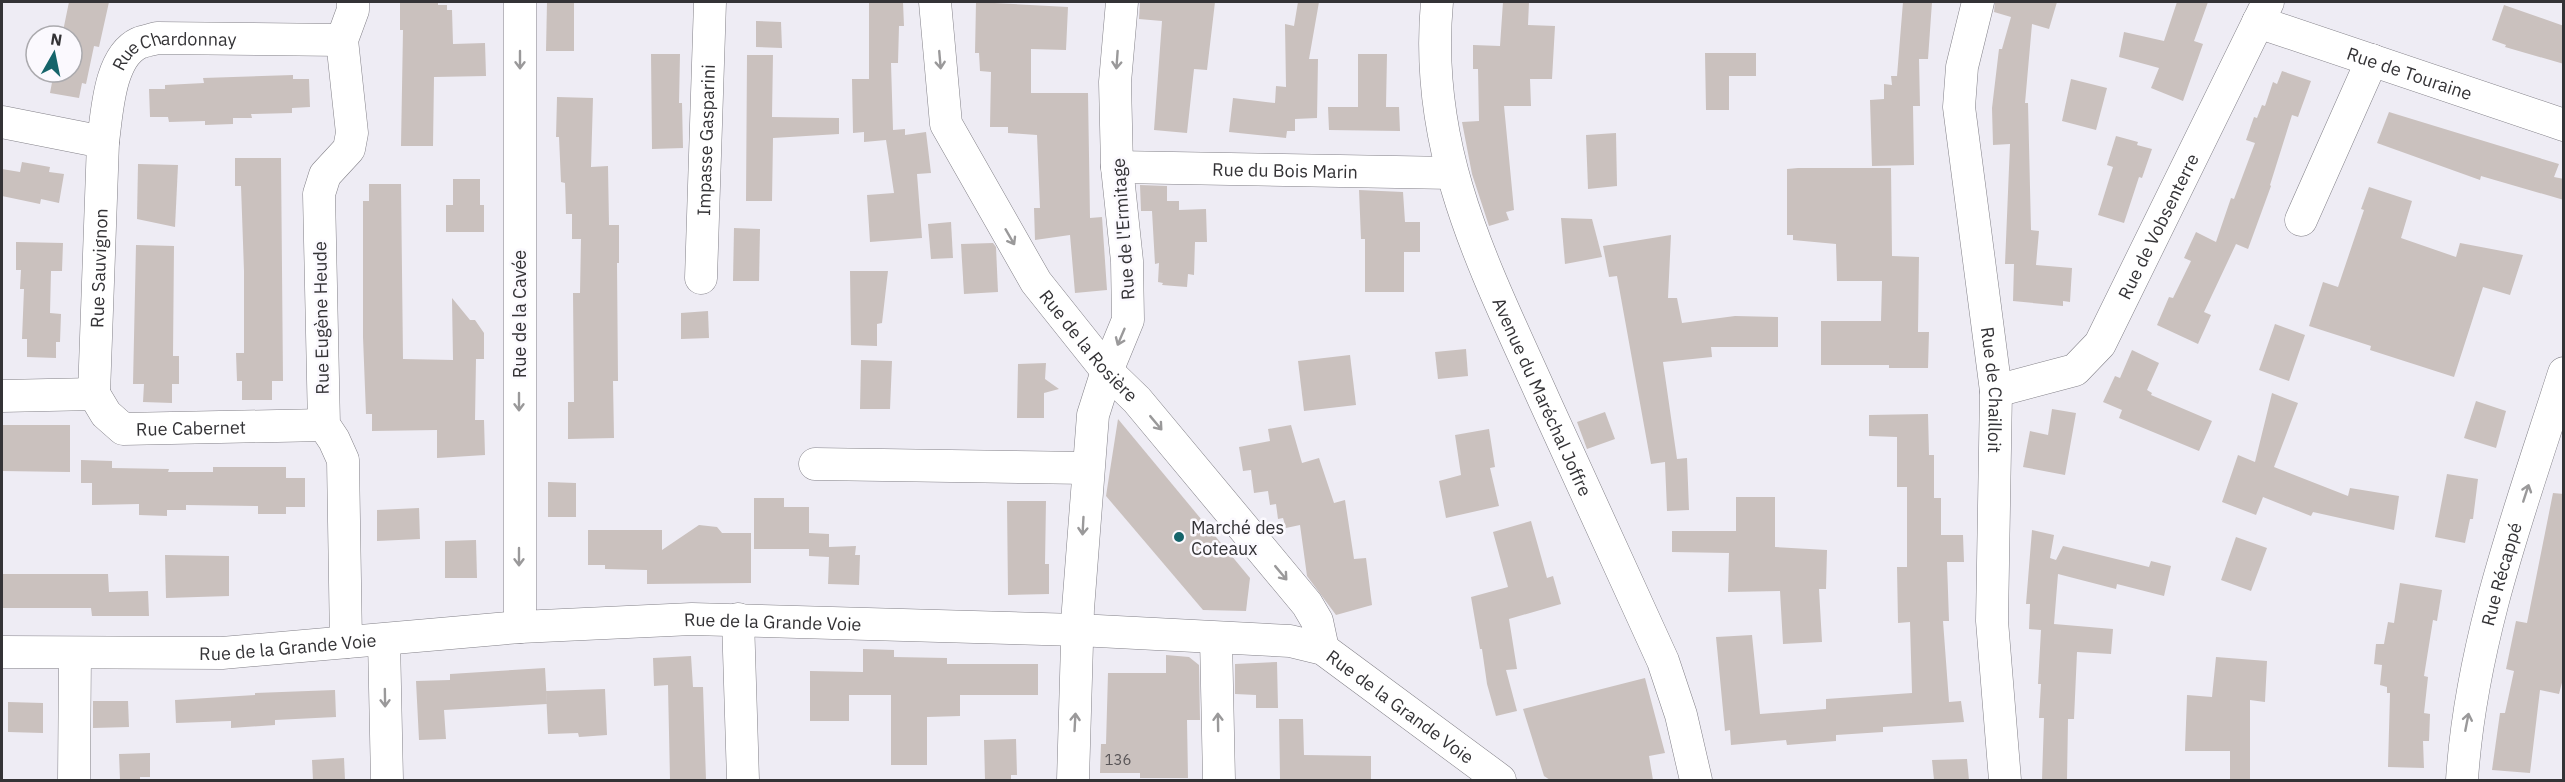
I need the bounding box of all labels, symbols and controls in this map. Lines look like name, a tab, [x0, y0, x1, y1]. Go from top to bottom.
north arrow	[24, 24, 84, 84]
street label: Rue Chardonnay	[107, 26, 237, 74]
text: N	[49, 28, 64, 50]
street label: Rue de Touraine	[2344, 41, 2475, 105]
one-way arrow	[514, 49, 526, 69]
one-way arrow	[935, 49, 946, 69]
one-way arrow	[1111, 49, 1122, 69]
street label: Impasse Gasparini	[692, 64, 719, 216]
street label: Rue de Vobsenterre	[2112, 149, 2203, 303]
street label: Rue de l'Ermitage	[1107, 157, 1139, 301]
street label: Rue du Bois Marin	[1212, 157, 1358, 183]
street label: Rue Sauvignon	[85, 208, 112, 328]
one-way arrow	[1005, 228, 1016, 246]
street label: Rue Eugène Heude	[308, 241, 334, 395]
street label: Rue de la Cavée	[508, 250, 531, 378]
street label: Rue de la Rosière	[1035, 285, 1143, 406]
street label: Avenue du Maréchal Joffre	[1488, 294, 1597, 500]
street label: Rue de Chailloit	[1976, 325, 2008, 453]
one-way arrow	[1115, 327, 1126, 345]
one-way arrow	[513, 391, 525, 411]
street label: Rue Cabernet	[136, 415, 246, 440]
one-way arrow	[1149, 415, 1163, 430]
one-way arrow	[2521, 484, 2532, 503]
one-way arrow	[1078, 516, 1089, 536]
place label: Marché des Coteaux	[1191, 516, 1284, 560]
street label: Rue Récappé	[2476, 519, 2527, 628]
marker: Marché des Coteaux	[1172, 530, 1186, 544]
one-way arrow	[513, 547, 525, 567]
one-way arrow	[1274, 565, 1288, 580]
street label: Rue de la Grande Voie	[683, 607, 862, 635]
street label: Rue de la Grande Voie	[199, 628, 377, 665]
street label: Rue de la Grande Voie	[1322, 644, 1479, 768]
one-way arrow	[380, 688, 391, 708]
one-way arrow	[1070, 713, 1081, 733]
one-way arrow	[1212, 713, 1223, 733]
one-way arrow	[2462, 713, 2473, 733]
house number: 136	[1104, 750, 1132, 769]

